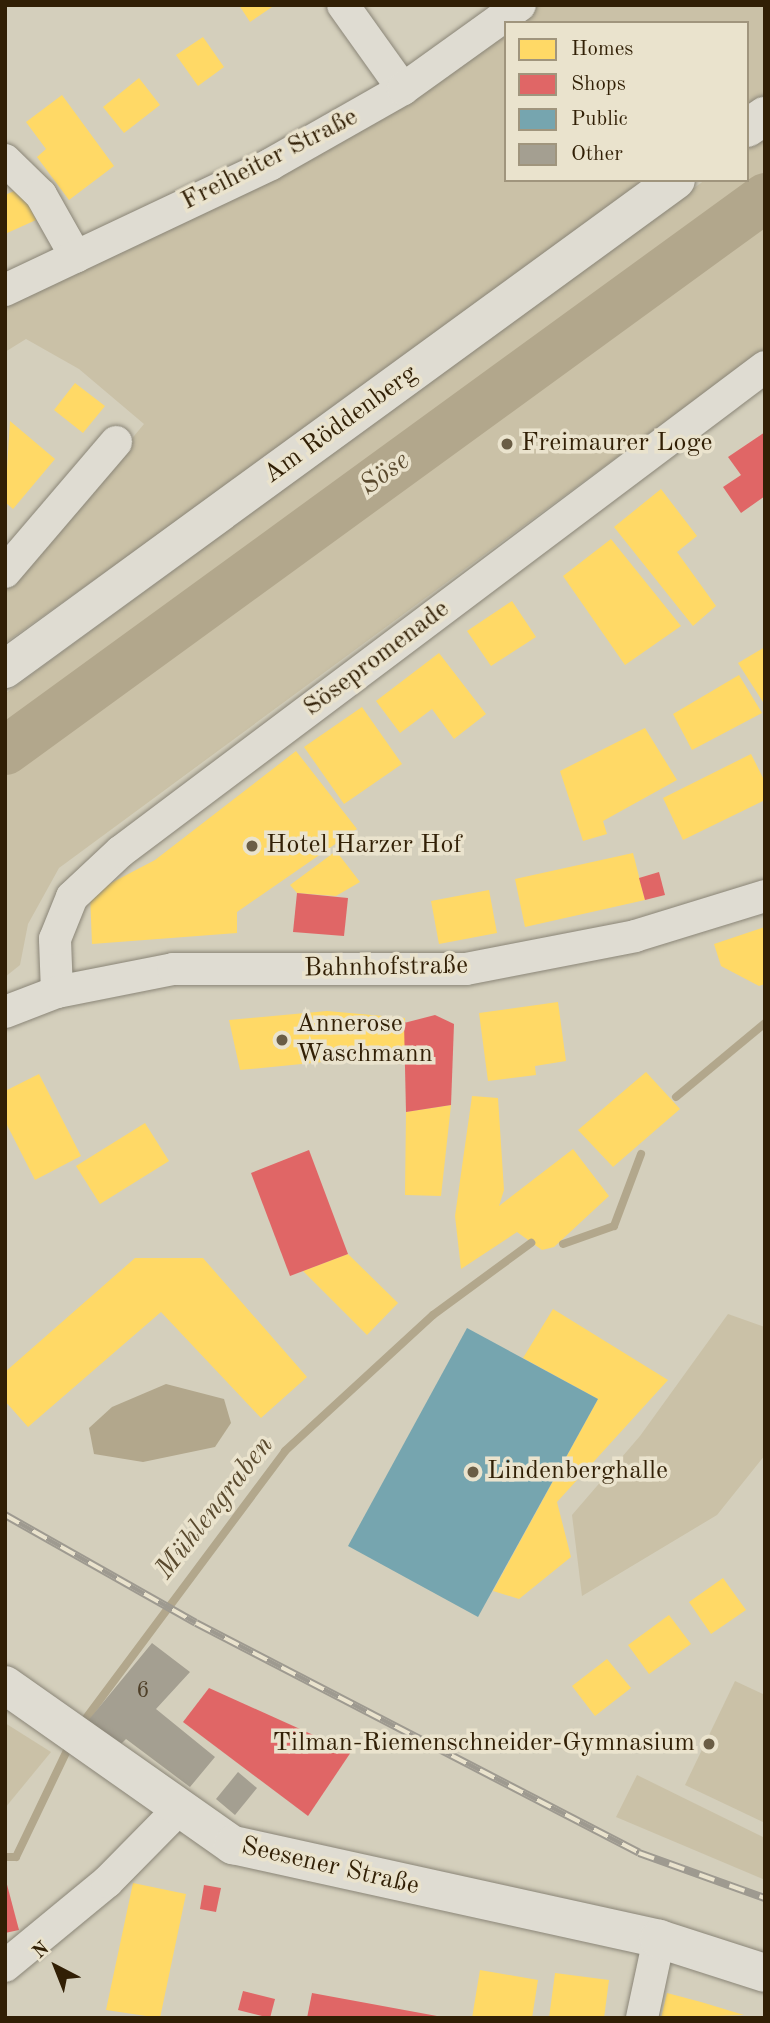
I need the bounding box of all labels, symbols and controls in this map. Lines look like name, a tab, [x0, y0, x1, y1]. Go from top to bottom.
legend	[504, 21, 749, 182]
text: Homes	[571, 39, 633, 60]
text: Shops	[571, 74, 626, 95]
street label: Freiheiter Straße	[177, 102, 363, 218]
text: Public	[571, 109, 628, 130]
text: Other	[571, 144, 623, 165]
street label: Am Röddenberg	[258, 359, 424, 491]
place label: Freimaurer Loge	[521, 428, 712, 460]
marker: Freimaurer Loge	[499, 436, 515, 452]
water label: Söse	[353, 445, 417, 503]
street label: Sösepromenade	[298, 594, 456, 724]
place label: Hotel Harzer Hof	[266, 830, 462, 862]
marker: Hotel Harzer Hof	[244, 838, 260, 854]
street label: Bahnhofstraße	[304, 951, 468, 985]
place label: Annerose Waschmann	[296, 1009, 433, 1070]
marker: Annerose Waschmann	[274, 1032, 290, 1048]
water label: Mühlengraben	[149, 1430, 281, 1586]
place label: Lindenberghalle	[487, 1456, 668, 1488]
marker: Lindenberghalle	[465, 1464, 481, 1480]
house number: 6	[136, 1677, 150, 1705]
place label: Tilman-Riemenschneider-Gymnasium	[273, 1728, 695, 1760]
marker: Tilman-Riemenschneider-Gymnasium	[701, 1736, 717, 1752]
street label: Seesener Straße	[238, 1831, 422, 1903]
north arrow	[21, 1932, 91, 2002]
text: N	[30, 1939, 53, 1963]

